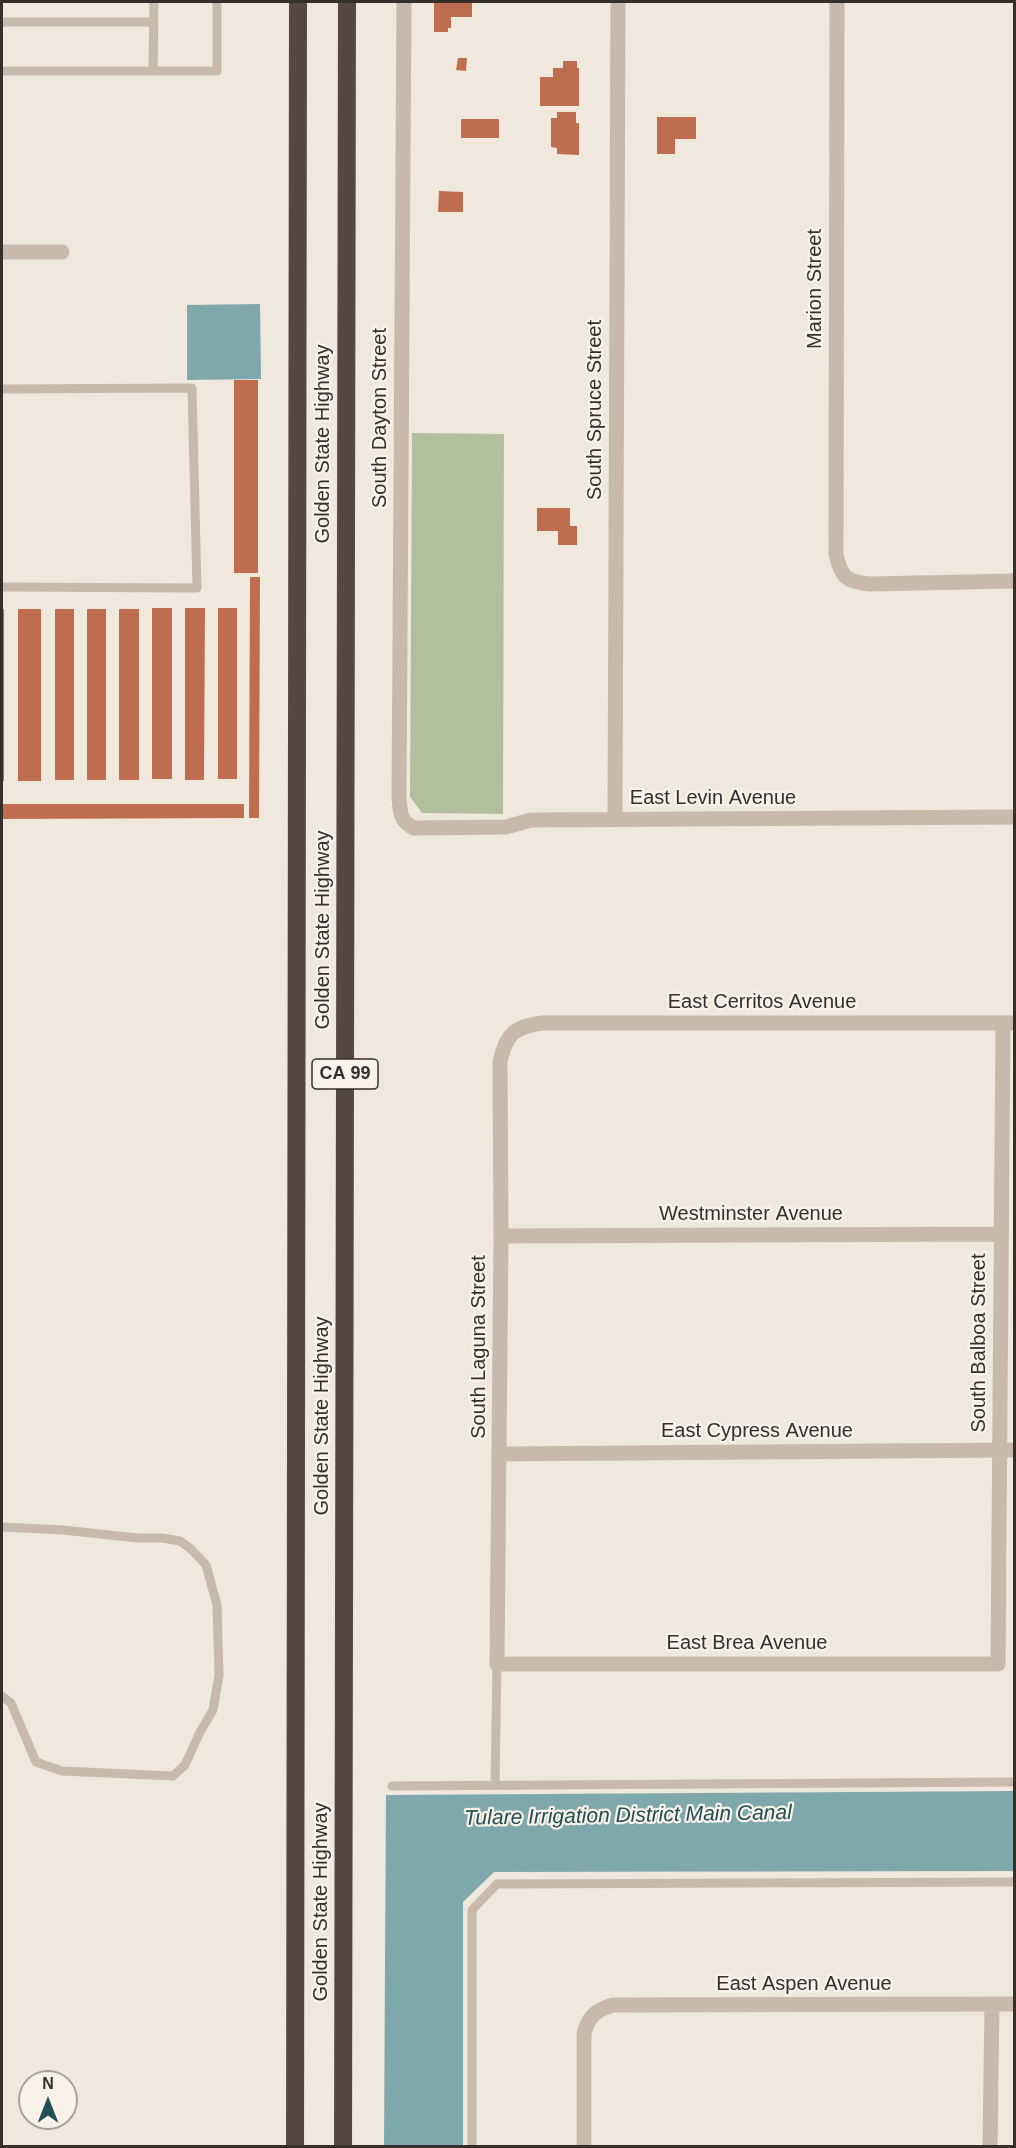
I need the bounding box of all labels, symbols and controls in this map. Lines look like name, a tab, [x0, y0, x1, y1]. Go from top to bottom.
street label: Marion Street	[803, 229, 827, 349]
street label: South Spruce Street	[583, 320, 607, 500]
street label: South Dayton Street	[368, 328, 392, 508]
street label: Golden State Highway	[311, 344, 335, 544]
street label: East Levin Avenue	[630, 786, 796, 810]
street label: Golden State Highway	[311, 830, 335, 1030]
street label: East Cerritos Avenue	[668, 990, 856, 1014]
road number: CA 99	[312, 1059, 378, 1089]
street label: Westminster Avenue	[659, 1202, 843, 1226]
street label: South Balboa Street	[967, 1253, 991, 1433]
street label: South Laguna Street	[467, 1255, 491, 1439]
street label: Golden State Highway	[310, 1316, 334, 1516]
street label: East Cypress Avenue	[661, 1419, 853, 1443]
street label: East Brea Avenue	[667, 1631, 827, 1655]
water label: Tulare Irrigation District Main Canal	[464, 1801, 792, 1831]
street label: Golden State Highway	[309, 1802, 333, 2002]
street label: East Aspen Avenue	[716, 1972, 892, 1996]
north arrow	[18, 2070, 78, 2130]
text: N	[42, 2075, 54, 2092]

